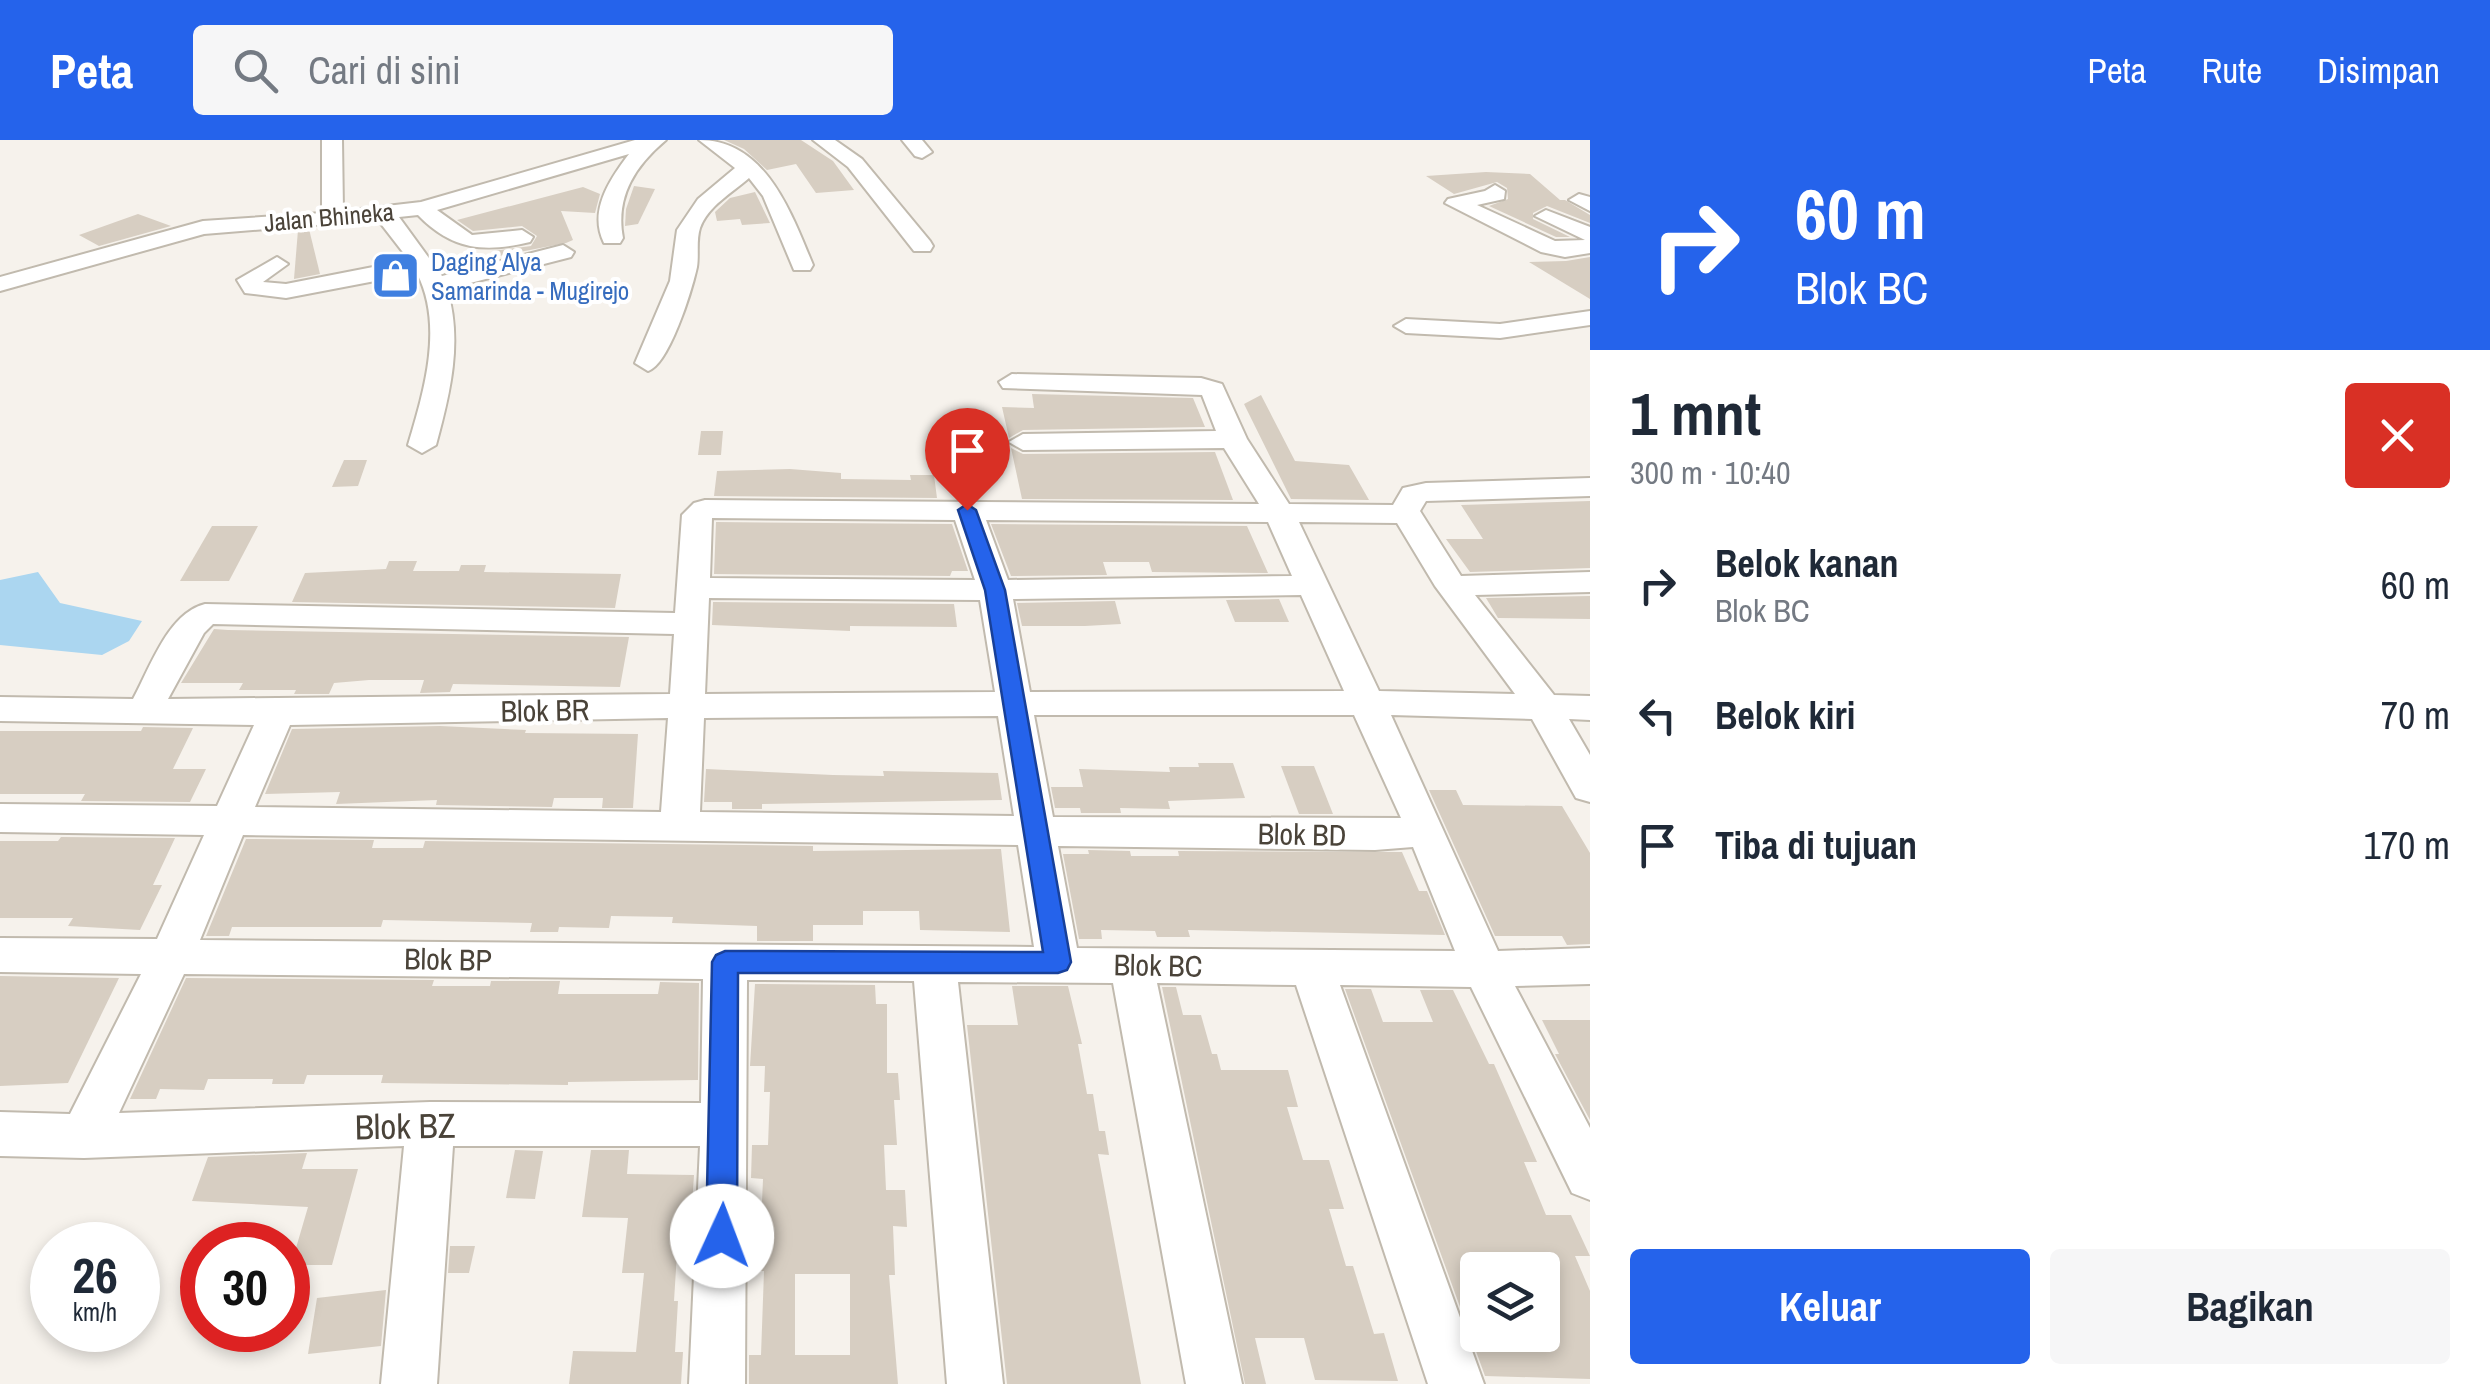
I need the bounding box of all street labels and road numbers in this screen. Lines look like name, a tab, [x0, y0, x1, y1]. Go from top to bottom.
street label: Jalan Bhineka	[263, 194, 396, 240]
street label: Blok BR	[500, 689, 590, 731]
street label: Blok BD	[1257, 813, 1347, 855]
street label: Blok BP	[404, 938, 492, 980]
street label: Blok BC	[1113, 944, 1203, 986]
street label: Blok BZ	[354, 1102, 456, 1150]

